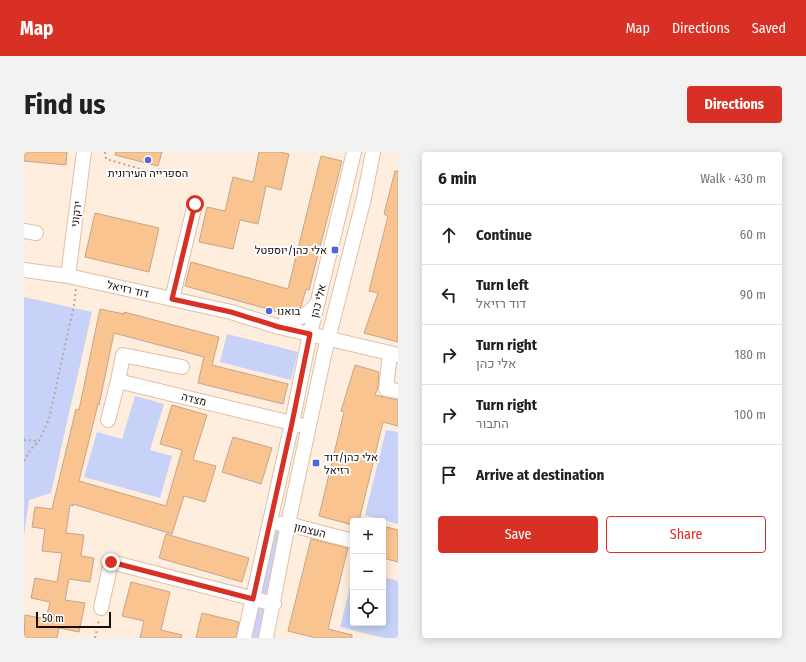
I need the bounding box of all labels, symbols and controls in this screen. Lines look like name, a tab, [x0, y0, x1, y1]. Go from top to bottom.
text: Map	[20, 17, 53, 40]
text: Map	[626, 20, 650, 37]
text: Directions	[672, 20, 730, 37]
text: Saved	[752, 20, 786, 37]
button: Directions	[687, 86, 782, 123]
text: Find us	[24, 88, 106, 121]
marker: הספרייה העירונית	[143, 155, 153, 165]
place label: הספרייה העירונית	[108, 167, 188, 180]
text: 6 min	[438, 168, 477, 189]
text: Walk · 430 m	[700, 171, 766, 186]
route start	[186, 195, 204, 213]
street label: ירקוני	[68, 200, 85, 228]
icon: ahead	[438, 224, 460, 246]
text: Continue	[476, 226, 532, 244]
text: 60 m	[740, 227, 766, 242]
place label: אלי כהן/יוספטל	[255, 244, 327, 257]
marker: אלי כהן/יוספטל	[330, 245, 340, 255]
text: Turn left	[476, 276, 529, 294]
street label: דוד רזיאל	[106, 278, 150, 301]
street label: אלי כהן	[308, 283, 329, 319]
icon: left	[438, 284, 460, 306]
text: 90 m	[740, 287, 766, 302]
text: דוד רזיאל	[476, 296, 526, 311]
place label: בואנו	[277, 305, 301, 318]
marker: בואנו	[264, 306, 274, 316]
text: Turn right	[476, 336, 537, 354]
icon: right	[438, 344, 460, 366]
text: 180 m	[735, 347, 766, 362]
text: אלי כהן	[476, 356, 516, 371]
street label: מצדה	[180, 390, 208, 409]
text: Turn right	[476, 396, 537, 414]
icon: right	[438, 404, 460, 426]
text: 100 m	[734, 407, 766, 422]
text: התבור	[476, 416, 509, 431]
place label: אלי כהן/דוד רזיאל	[324, 451, 378, 477]
marker: אלי כהן/דוד רזיאל	[311, 458, 321, 468]
icon: arrive	[438, 464, 460, 486]
text: Arrive at destination	[476, 466, 604, 484]
button: Save	[438, 516, 598, 553]
button: Share	[606, 516, 766, 553]
map controls	[350, 518, 386, 626]
button: +	[350, 518, 386, 554]
street label: העצמון	[293, 520, 327, 541]
route end	[102, 553, 120, 571]
button: −	[350, 554, 386, 590]
button: locate	[350, 590, 386, 626]
scale bar	[36, 610, 111, 629]
text: 50 m	[42, 612, 64, 625]

